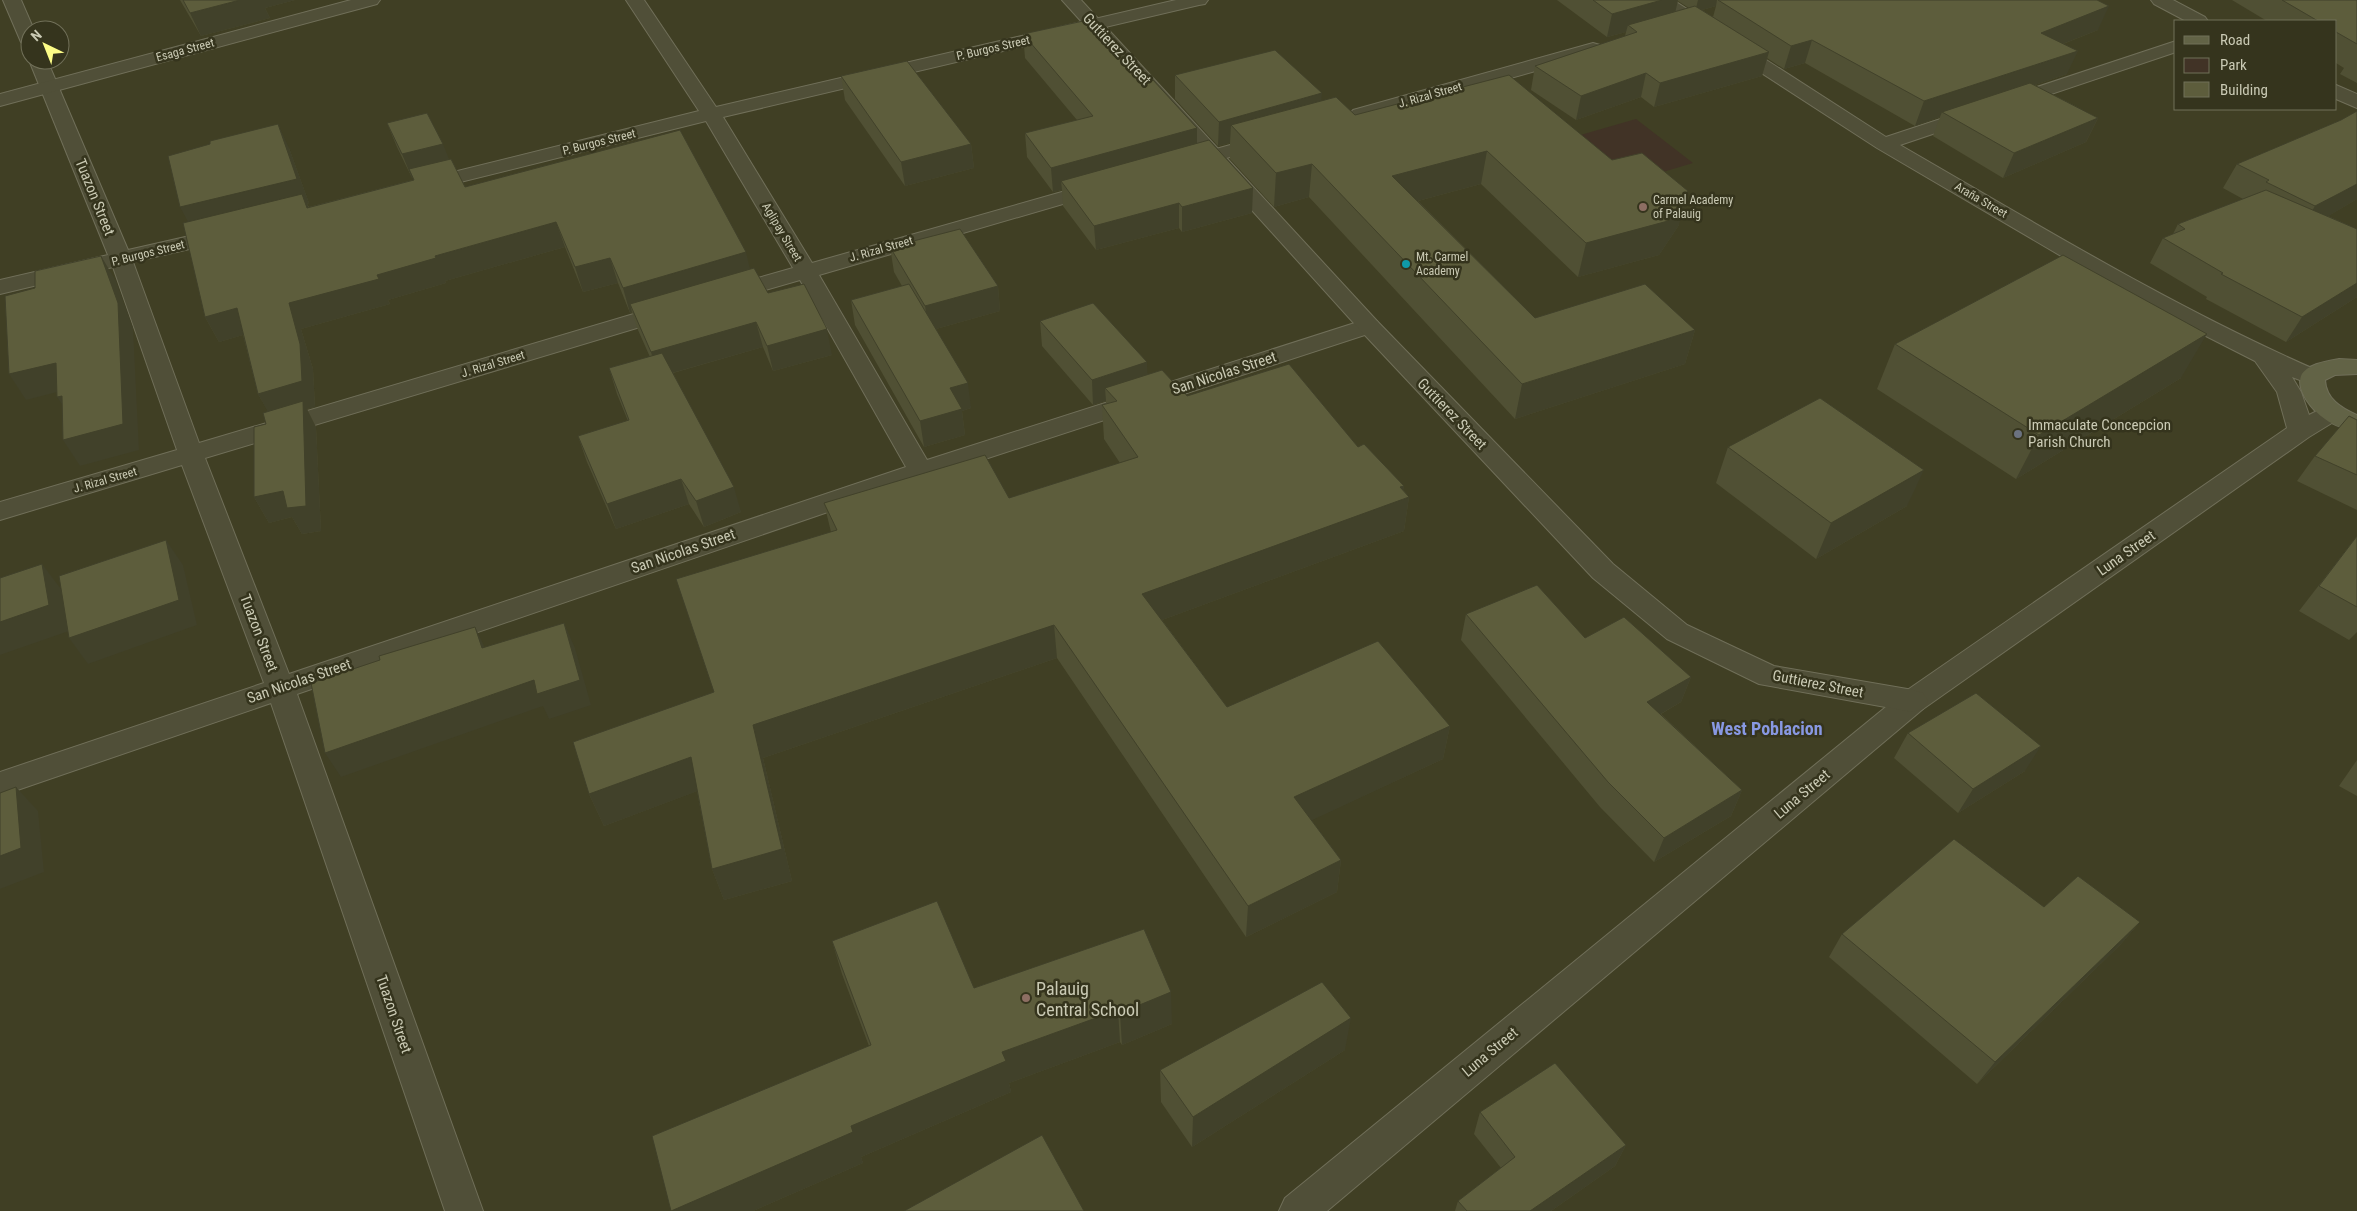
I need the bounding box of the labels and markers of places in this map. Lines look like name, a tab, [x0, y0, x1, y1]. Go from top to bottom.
place label: Carmel Academy of Palauig	[1653, 193, 1733, 221]
marker: Carmel Academy of Palauig	[1637, 201, 1649, 213]
place label: Mt. Carmel Academy	[1416, 250, 1468, 278]
marker: Mt. Carmel Academy	[1400, 258, 1412, 270]
place label: Immaculate Concepcion Parish Church	[2028, 416, 2171, 451]
marker: Immaculate Concepcion Parish Church	[2012, 428, 2024, 440]
place label: Palauig Central School	[1036, 978, 1139, 1020]
marker: Palauig Central School	[1020, 992, 1032, 1004]

